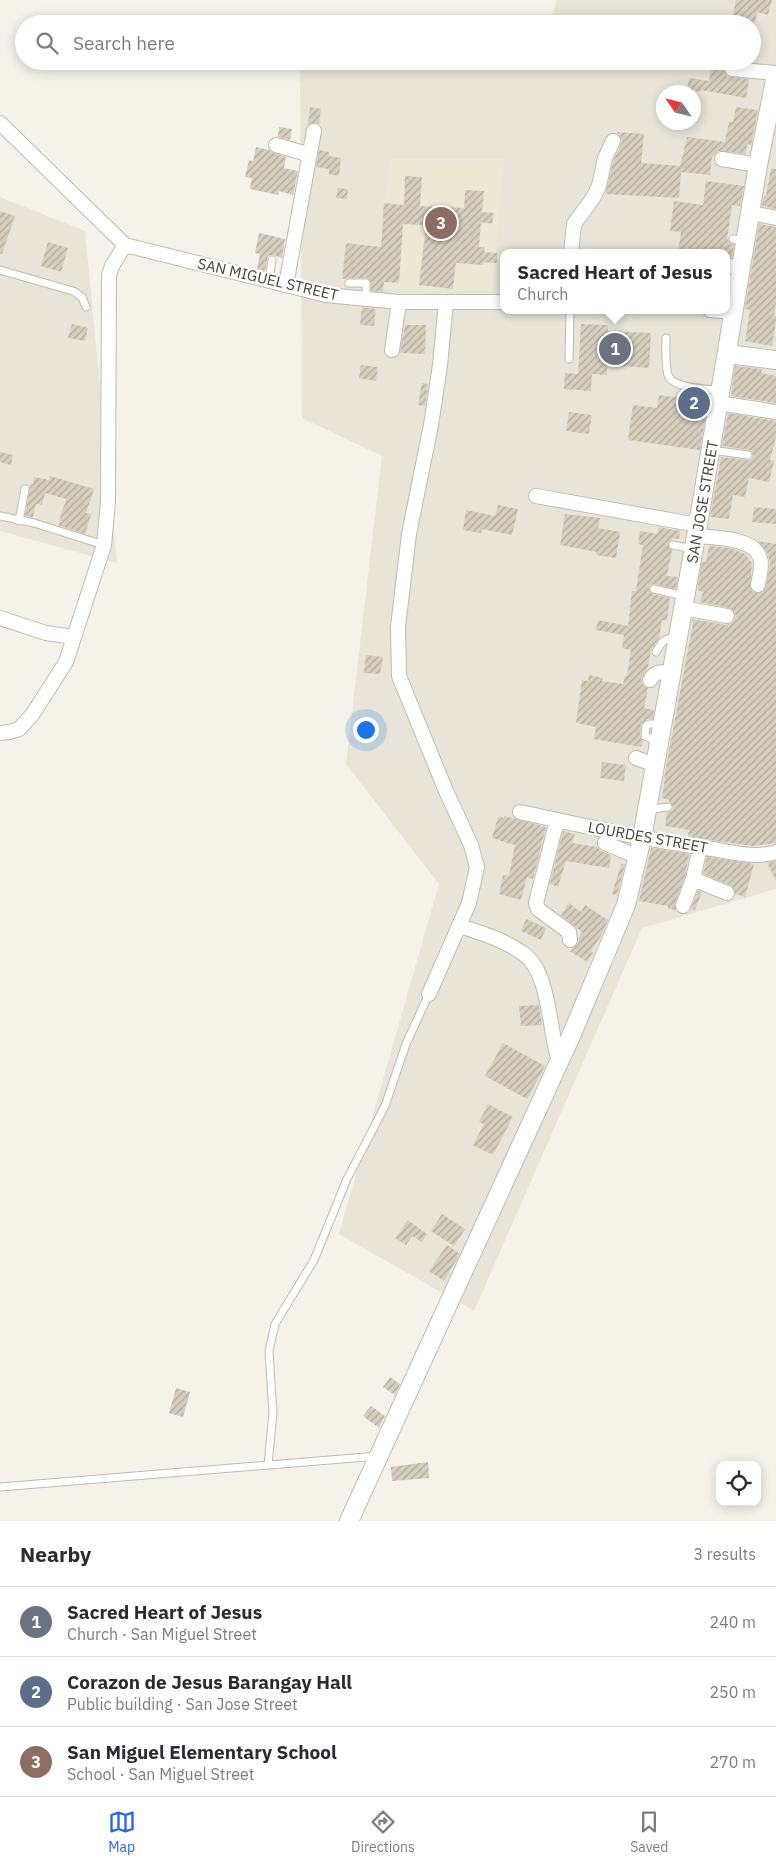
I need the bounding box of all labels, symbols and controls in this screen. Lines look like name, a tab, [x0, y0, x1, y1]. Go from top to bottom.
search box	[15, 15, 761, 70]
icon: search	[33, 29, 61, 57]
text: Search here	[73, 31, 175, 55]
north arrow	[656, 85, 701, 130]
pin: 3	[425, 204, 457, 242]
popup	[500, 249, 730, 314]
street label: SAN MIGUEL STREET	[196, 254, 341, 305]
text: Sacred Heart of Jesus	[517, 260, 713, 284]
text: Church	[517, 284, 568, 304]
pin: 1	[599, 330, 631, 368]
pin: 2	[678, 384, 710, 422]
street label: SAN JOSE STREET	[682, 438, 722, 565]
your location	[353, 717, 379, 743]
street label: LOURDES STREET	[587, 817, 710, 857]
map controls	[716, 1461, 761, 1506]
button: locate	[716, 1461, 761, 1506]
text: Nearby	[20, 1540, 91, 1568]
text: 3 results	[693, 1544, 756, 1564]
text: Sacred Heart of Jesus	[67, 1600, 262, 1624]
text: 1	[31, 1612, 41, 1632]
text: 240 m	[709, 1612, 756, 1632]
text: Church · San Miguel Street	[67, 1624, 257, 1644]
text: Corazon de Jesus Barangay Hall	[67, 1670, 352, 1694]
text: 2	[31, 1682, 41, 1702]
text: 250 m	[709, 1682, 756, 1702]
text: Public building · San Jose Street	[67, 1694, 298, 1714]
text: San Miguel Elementary School	[67, 1740, 337, 1764]
text: 3	[31, 1752, 41, 1772]
text: 270 m	[709, 1752, 756, 1772]
text: School · San Miguel Street	[67, 1764, 254, 1784]
tab: Map	[108, 1808, 136, 1856]
tab: Directions	[351, 1808, 415, 1856]
tab: Saved	[630, 1808, 668, 1856]

